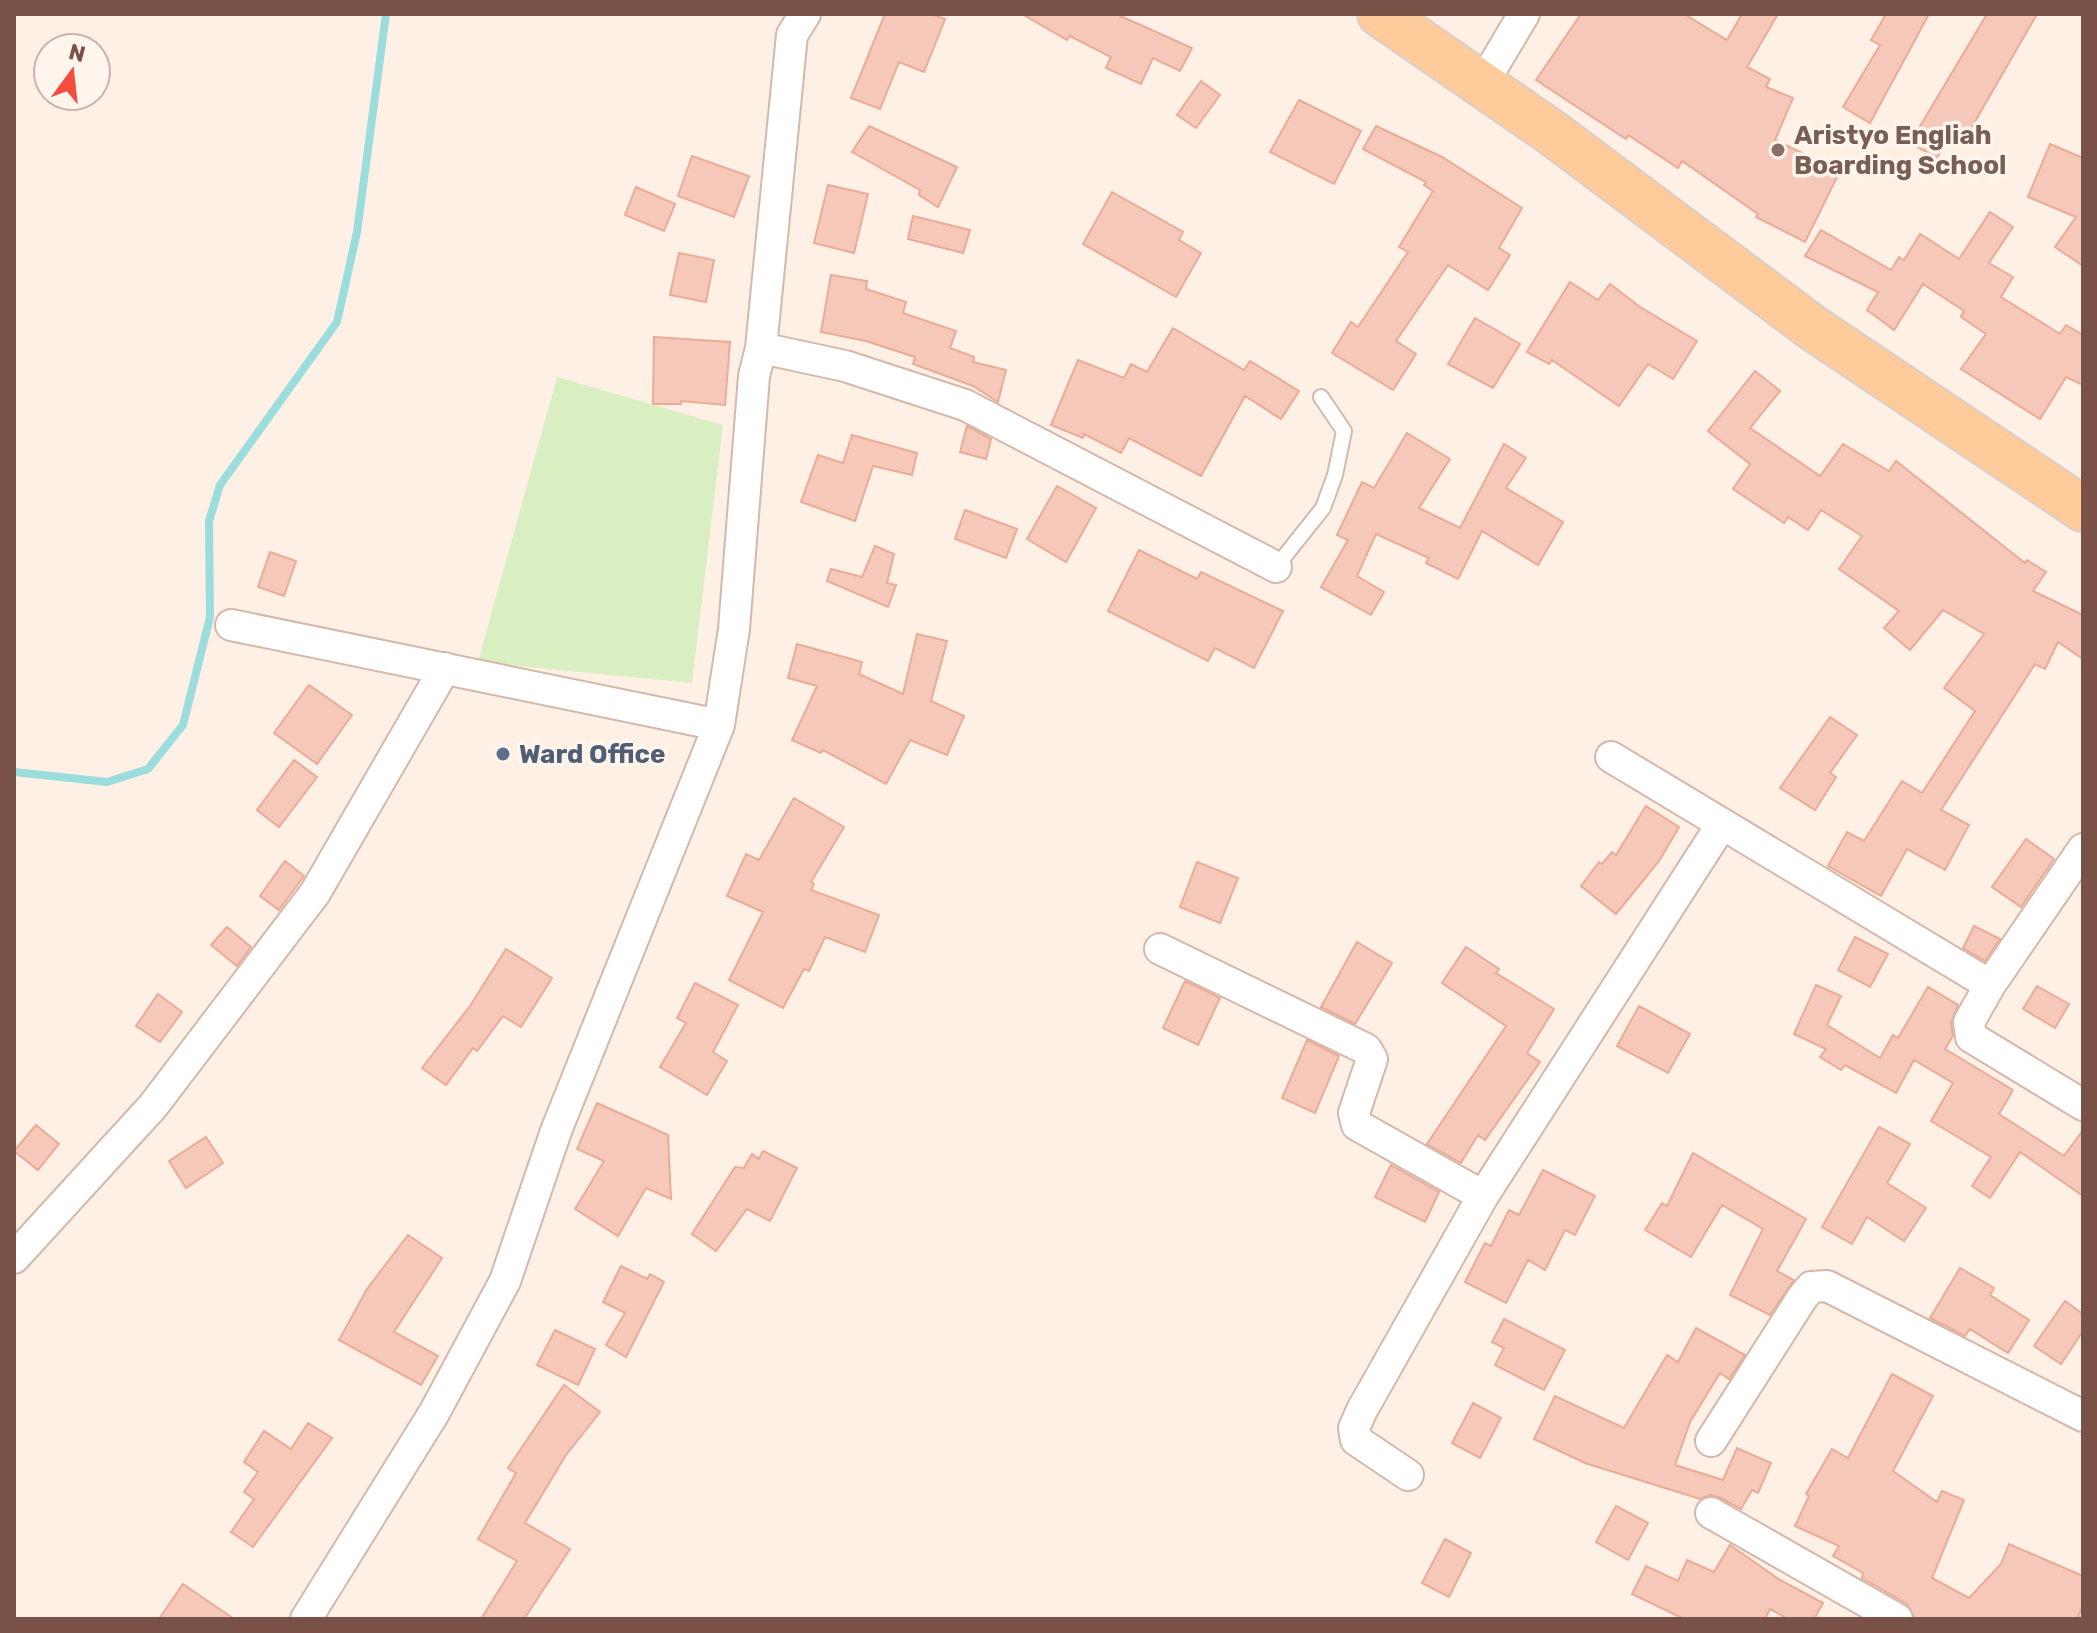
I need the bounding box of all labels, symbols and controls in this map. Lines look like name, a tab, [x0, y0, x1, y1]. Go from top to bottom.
north arrow	[32, 32, 112, 112]
text: N	[66, 38, 88, 68]
place label: Aristyo Engliah Boarding School	[1794, 120, 2006, 181]
marker: Aristyo Engliah Boarding School	[1769, 141, 1787, 159]
place label: Ward Office	[519, 739, 665, 770]
marker: Ward Office	[494, 745, 512, 763]

